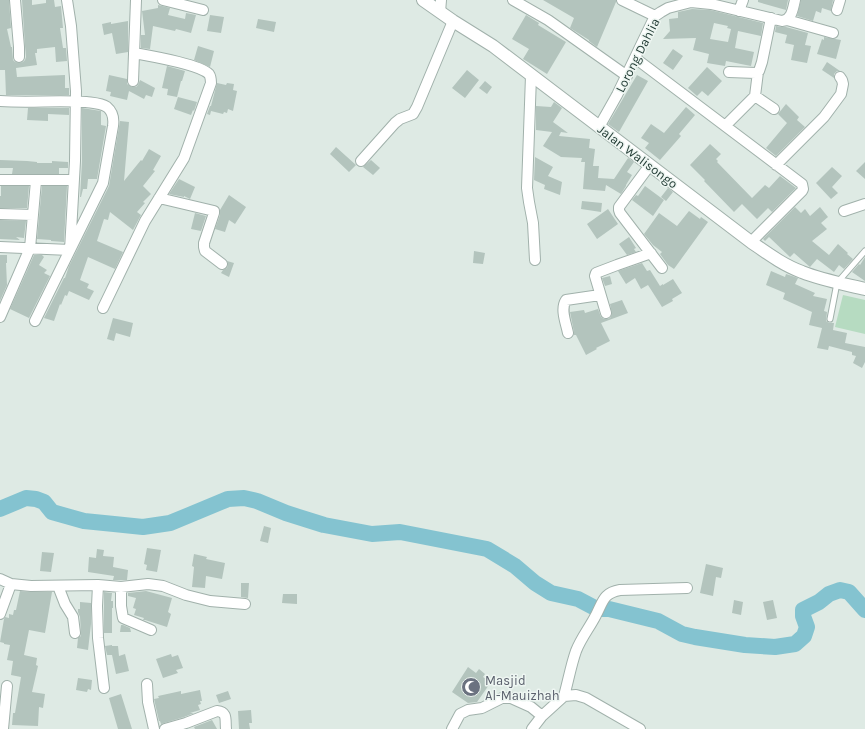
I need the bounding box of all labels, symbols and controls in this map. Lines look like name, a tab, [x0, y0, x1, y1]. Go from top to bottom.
street label: Lorong Dahlia	[612, 16, 663, 95]
street label: Jalan Walisongo	[595, 121, 681, 191]
place label: Masjid Al-Mauizhah	[485, 673, 560, 703]
mosque icon: Masjid Al-Mauizhah	[460, 676, 482, 698]

